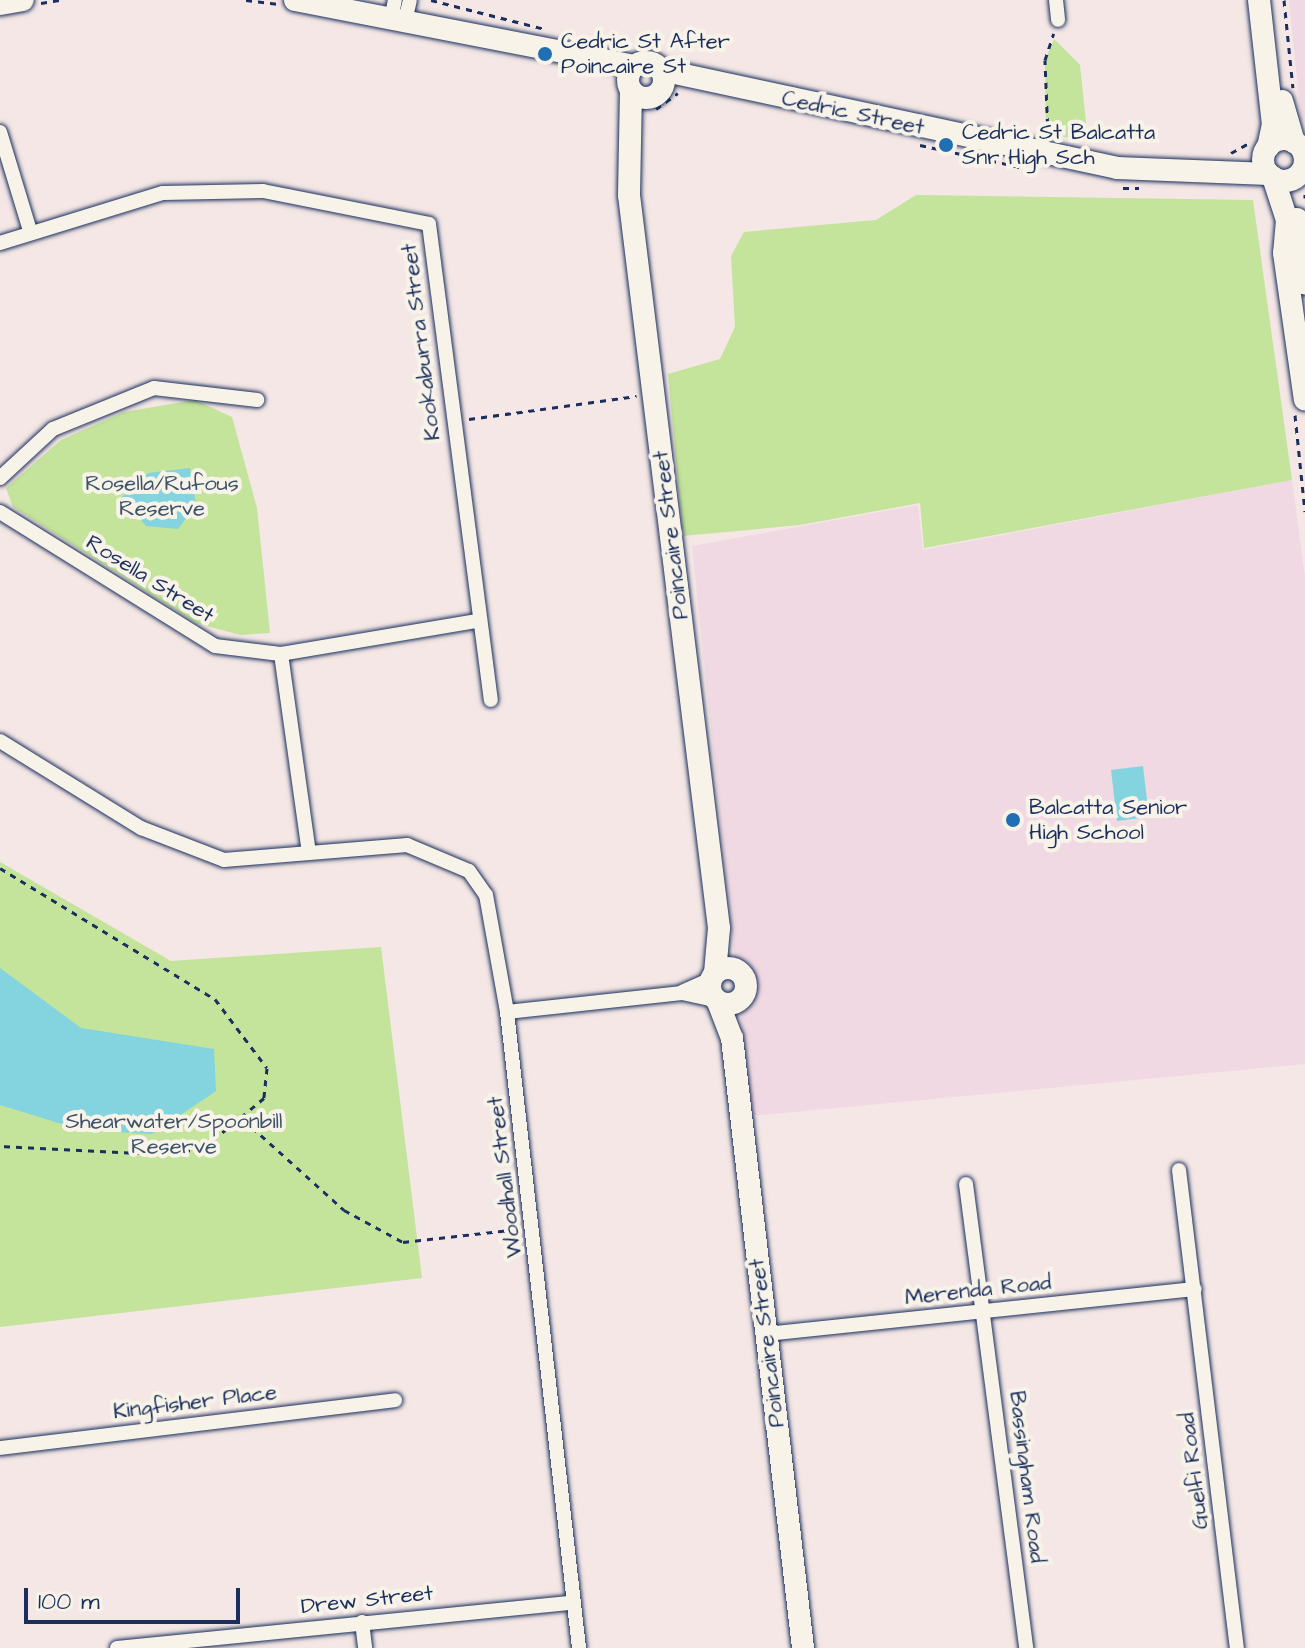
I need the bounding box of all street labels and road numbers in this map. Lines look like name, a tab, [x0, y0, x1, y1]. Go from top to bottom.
street label: Cedric Street	[779, 85, 927, 141]
street label: Kookaburra Street	[396, 242, 446, 442]
street label: Poincaire Street	[648, 449, 694, 621]
street label: Rosella Street	[81, 529, 219, 629]
street label: Woodhall Street	[482, 1095, 528, 1259]
street label: Poincaire Street	[744, 1257, 790, 1429]
street label: Merenda Road	[904, 1269, 1052, 1311]
street label: Kingfisher Place	[112, 1379, 278, 1425]
street label: Bassingham Road	[1003, 1389, 1051, 1565]
street label: Guelfi Road	[1174, 1411, 1214, 1531]
street label: Drew Street	[300, 1580, 434, 1620]

